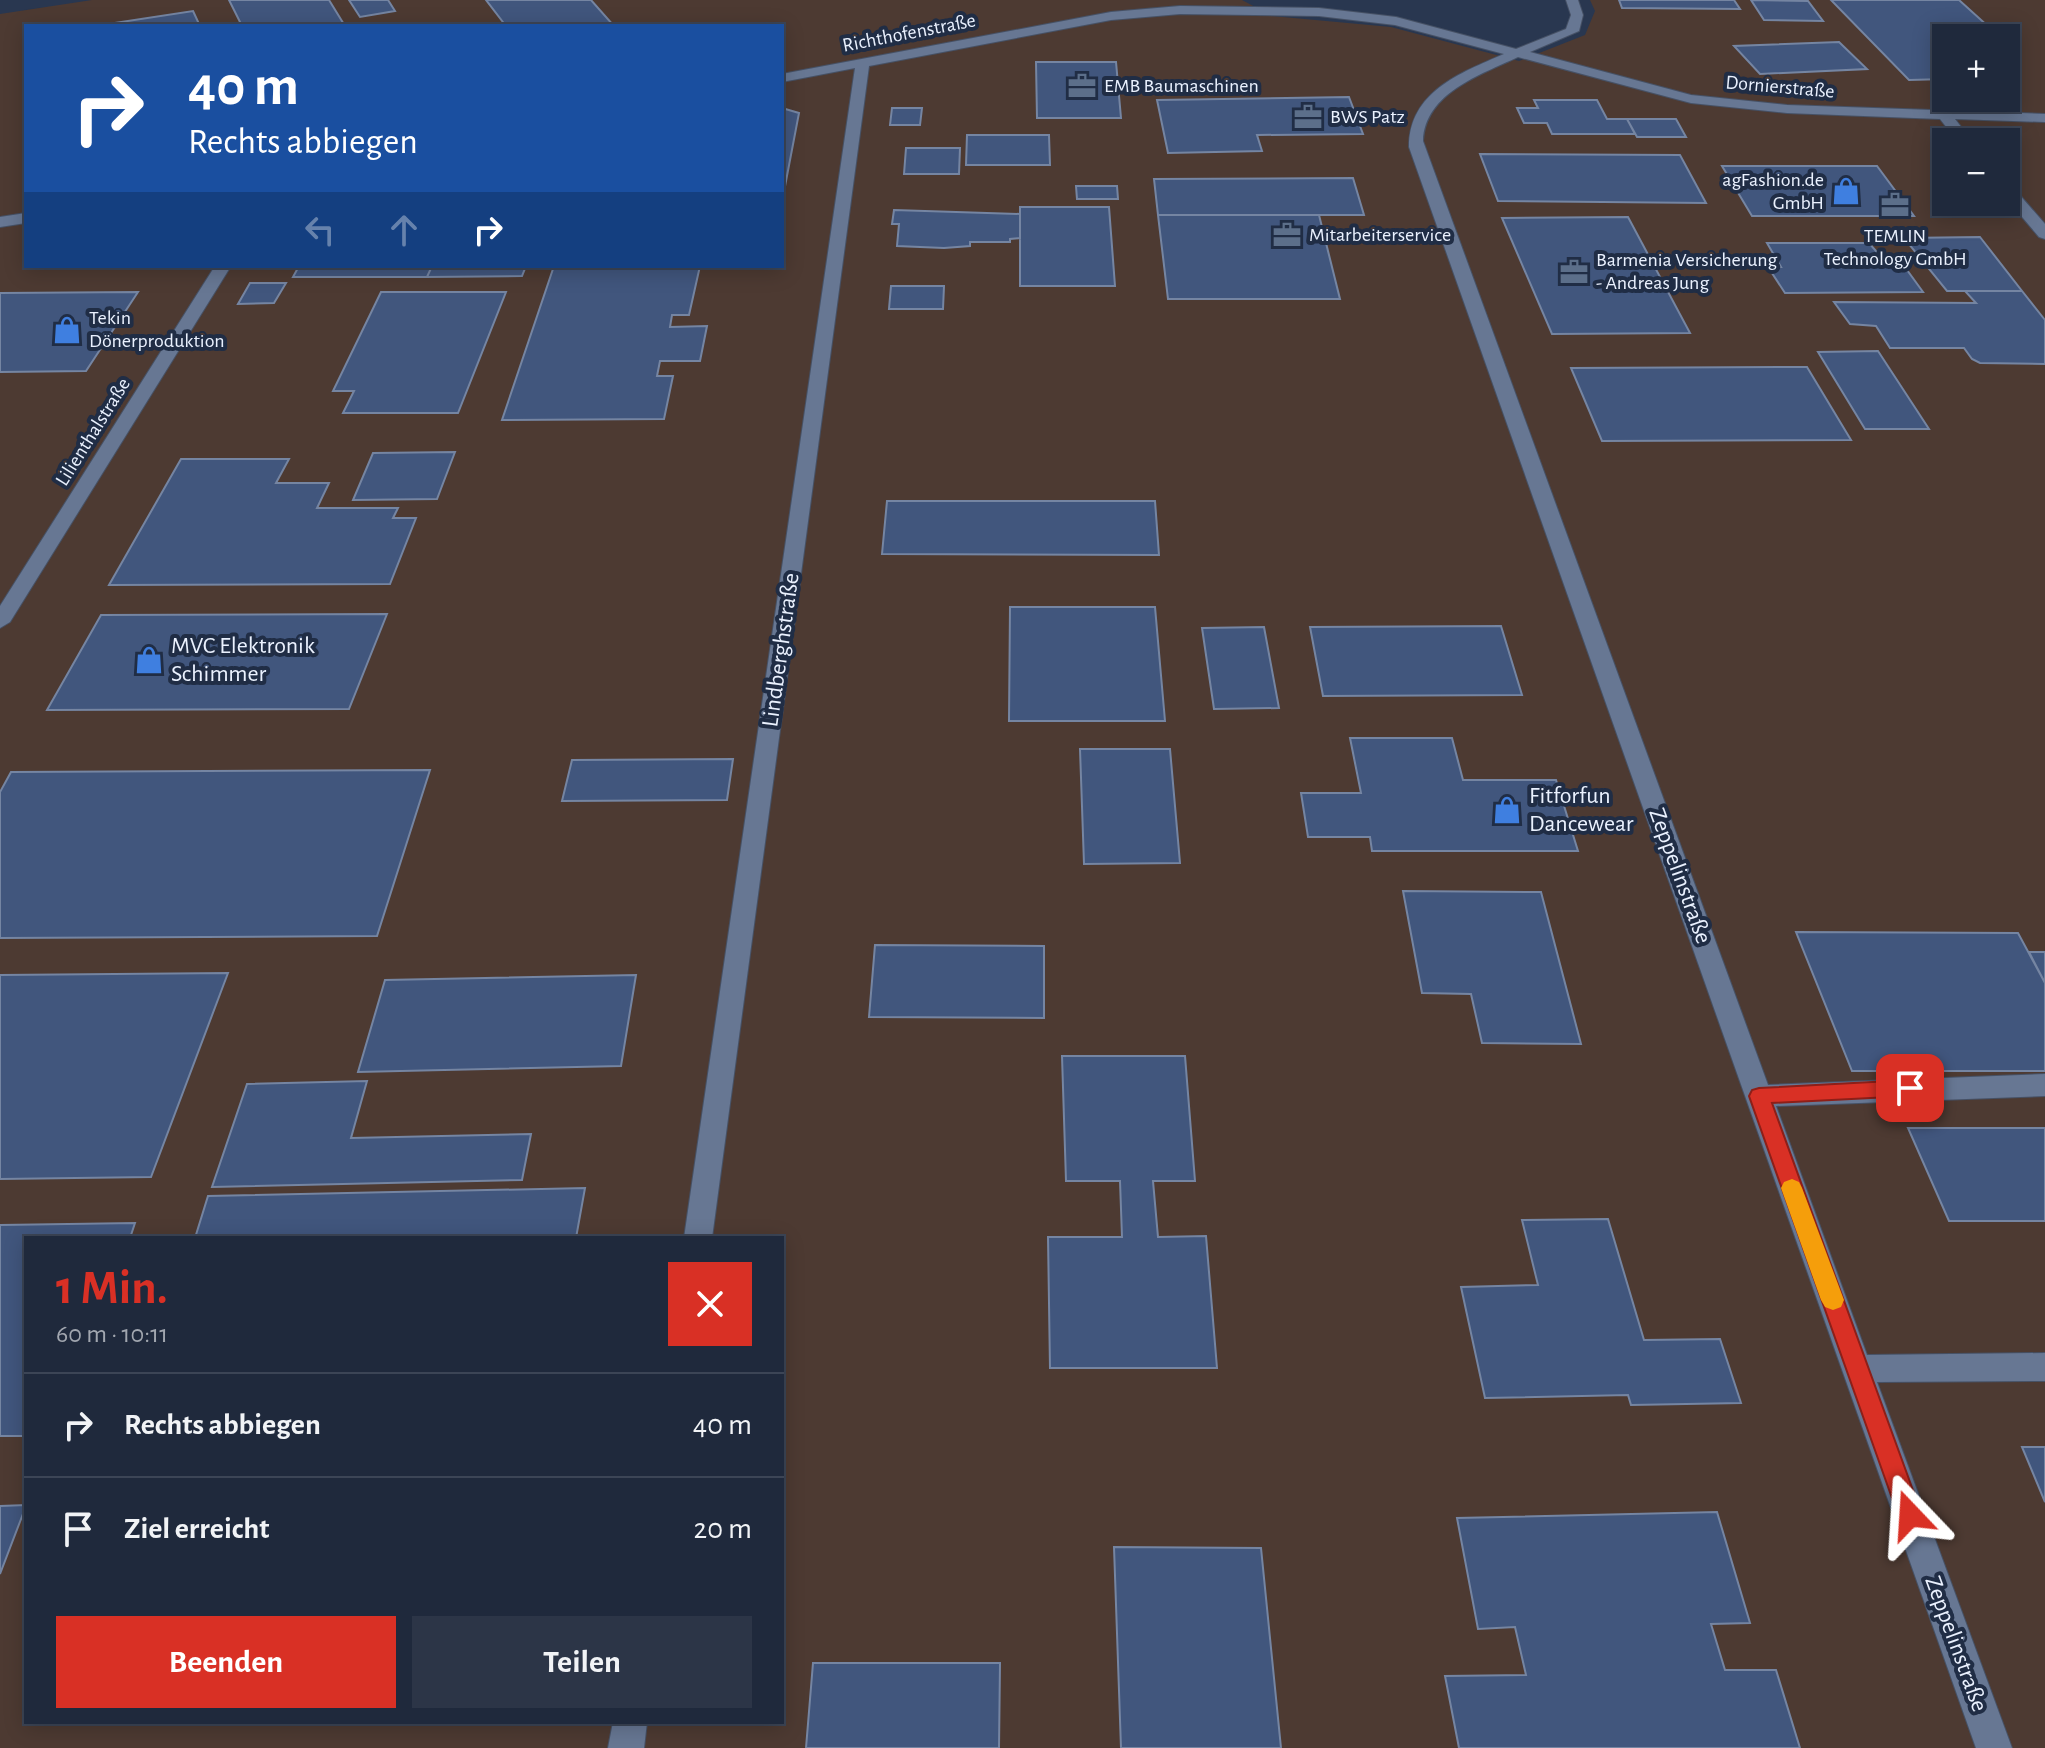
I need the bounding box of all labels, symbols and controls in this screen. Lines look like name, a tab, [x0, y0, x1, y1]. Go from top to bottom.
street label: Richthofenstraße	[841, 10, 977, 56]
map controls	[1932, 24, 2020, 216]
button: +	[1932, 24, 2020, 112]
icon: right	[56, 56, 160, 160]
text: 40 m	[188, 59, 299, 115]
office icon: EMB Baumaschinen	[1067, 71, 1097, 101]
street label: Dornierstraße	[1725, 72, 1835, 102]
place label: EMB Baumaschinen	[1104, 76, 1259, 96]
office icon: BWS Patz	[1293, 102, 1323, 132]
place label: BWS Patz	[1330, 107, 1405, 127]
text: Rechts abbiegen	[188, 124, 418, 160]
button: −	[1932, 128, 2020, 216]
place label: agFashion.de GmbH	[1722, 170, 1824, 213]
shop icon: agFashion.de GmbH	[1831, 176, 1861, 206]
office icon: TEMLIN Technology GmbH	[1880, 190, 1910, 220]
icon: left	[298, 208, 342, 252]
icon: ahead	[382, 208, 426, 252]
icon: right	[466, 208, 510, 252]
office icon: Mitarbeiterservice	[1272, 220, 1302, 250]
place label: Mitarbeiterservice	[1309, 225, 1451, 245]
place label: TEMLIN Technology GmbH	[1823, 226, 1967, 269]
place label: Barmenia Versicherung - Andreas Jung	[1596, 250, 1778, 293]
office icon: Barmenia Versicherung - Andreas Jung	[1559, 257, 1589, 287]
place label: Tekin Dönerproduktion	[89, 308, 225, 351]
shop icon: Tekin Dönerproduktion	[52, 315, 82, 345]
street label: Lilienthalstraße	[52, 375, 134, 489]
street label: Lindberghstraße	[758, 571, 804, 729]
place label: MVC Elektronik Schimmer	[171, 634, 315, 686]
shop icon: MVC Elektronik Schimmer	[134, 645, 164, 675]
place label: Fitforfun Dancewear	[1529, 784, 1634, 836]
shop icon: Fitforfun Dancewear	[1492, 795, 1522, 825]
street label: Zeppelinstraße	[1644, 805, 1716, 947]
pin	[1876, 1054, 1944, 1122]
icon: arrive	[1888, 1066, 1932, 1110]
button: close	[668, 1262, 752, 1346]
text: 1 Min.	[56, 1265, 168, 1313]
text: 60 m · 10:11	[56, 1321, 168, 1347]
icon: right	[56, 1403, 100, 1447]
text: Rechts abbiegen	[124, 1410, 321, 1440]
text: 40 m	[693, 1410, 752, 1440]
position arrow	[1868, 1473, 1952, 1557]
icon: arrive	[56, 1507, 100, 1551]
text: Ziel erreicht	[124, 1514, 269, 1544]
text: 20 m	[694, 1514, 752, 1544]
street label: Zeppelinstraße	[1920, 1573, 1992, 1715]
button: Beenden	[56, 1616, 396, 1708]
button: Teilen	[412, 1616, 752, 1708]

